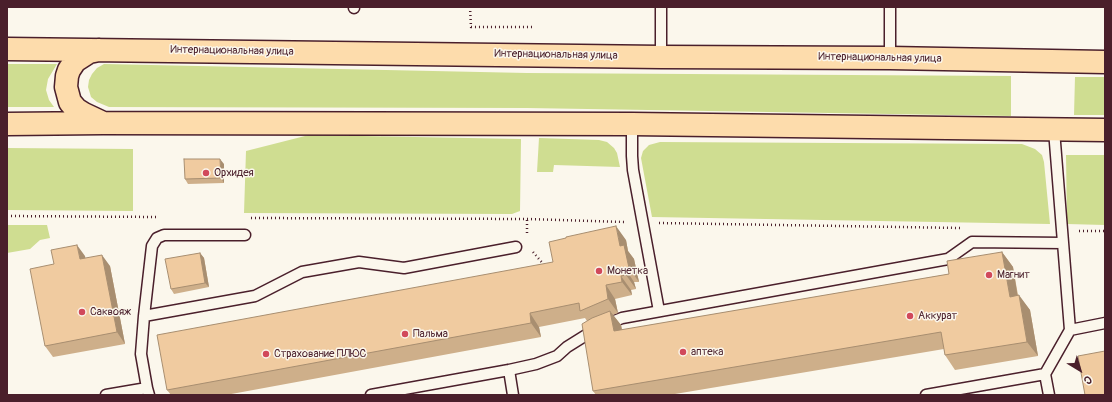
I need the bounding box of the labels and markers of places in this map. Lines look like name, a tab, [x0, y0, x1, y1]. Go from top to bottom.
place label: Орхидея	[214, 166, 254, 180]
marker: Орхидея	[201, 168, 211, 178]
place label: Монетка	[607, 264, 648, 278]
marker: Монетка	[594, 266, 604, 276]
place label: Магнит	[997, 268, 1030, 282]
marker: Магнит	[984, 270, 994, 280]
place label: Саквояж	[90, 305, 131, 319]
marker: Саквояж	[77, 307, 87, 317]
place label: Аккурат	[918, 309, 957, 323]
marker: Аккурат	[905, 311, 915, 321]
place label: Пальма	[413, 327, 448, 341]
marker: Пальма	[400, 329, 410, 339]
place label: аптека	[691, 345, 723, 359]
place label: Страхование ПЛЮС	[274, 347, 366, 361]
marker: аптека	[678, 347, 688, 357]
marker: Страхование ПЛЮС	[261, 349, 271, 359]

